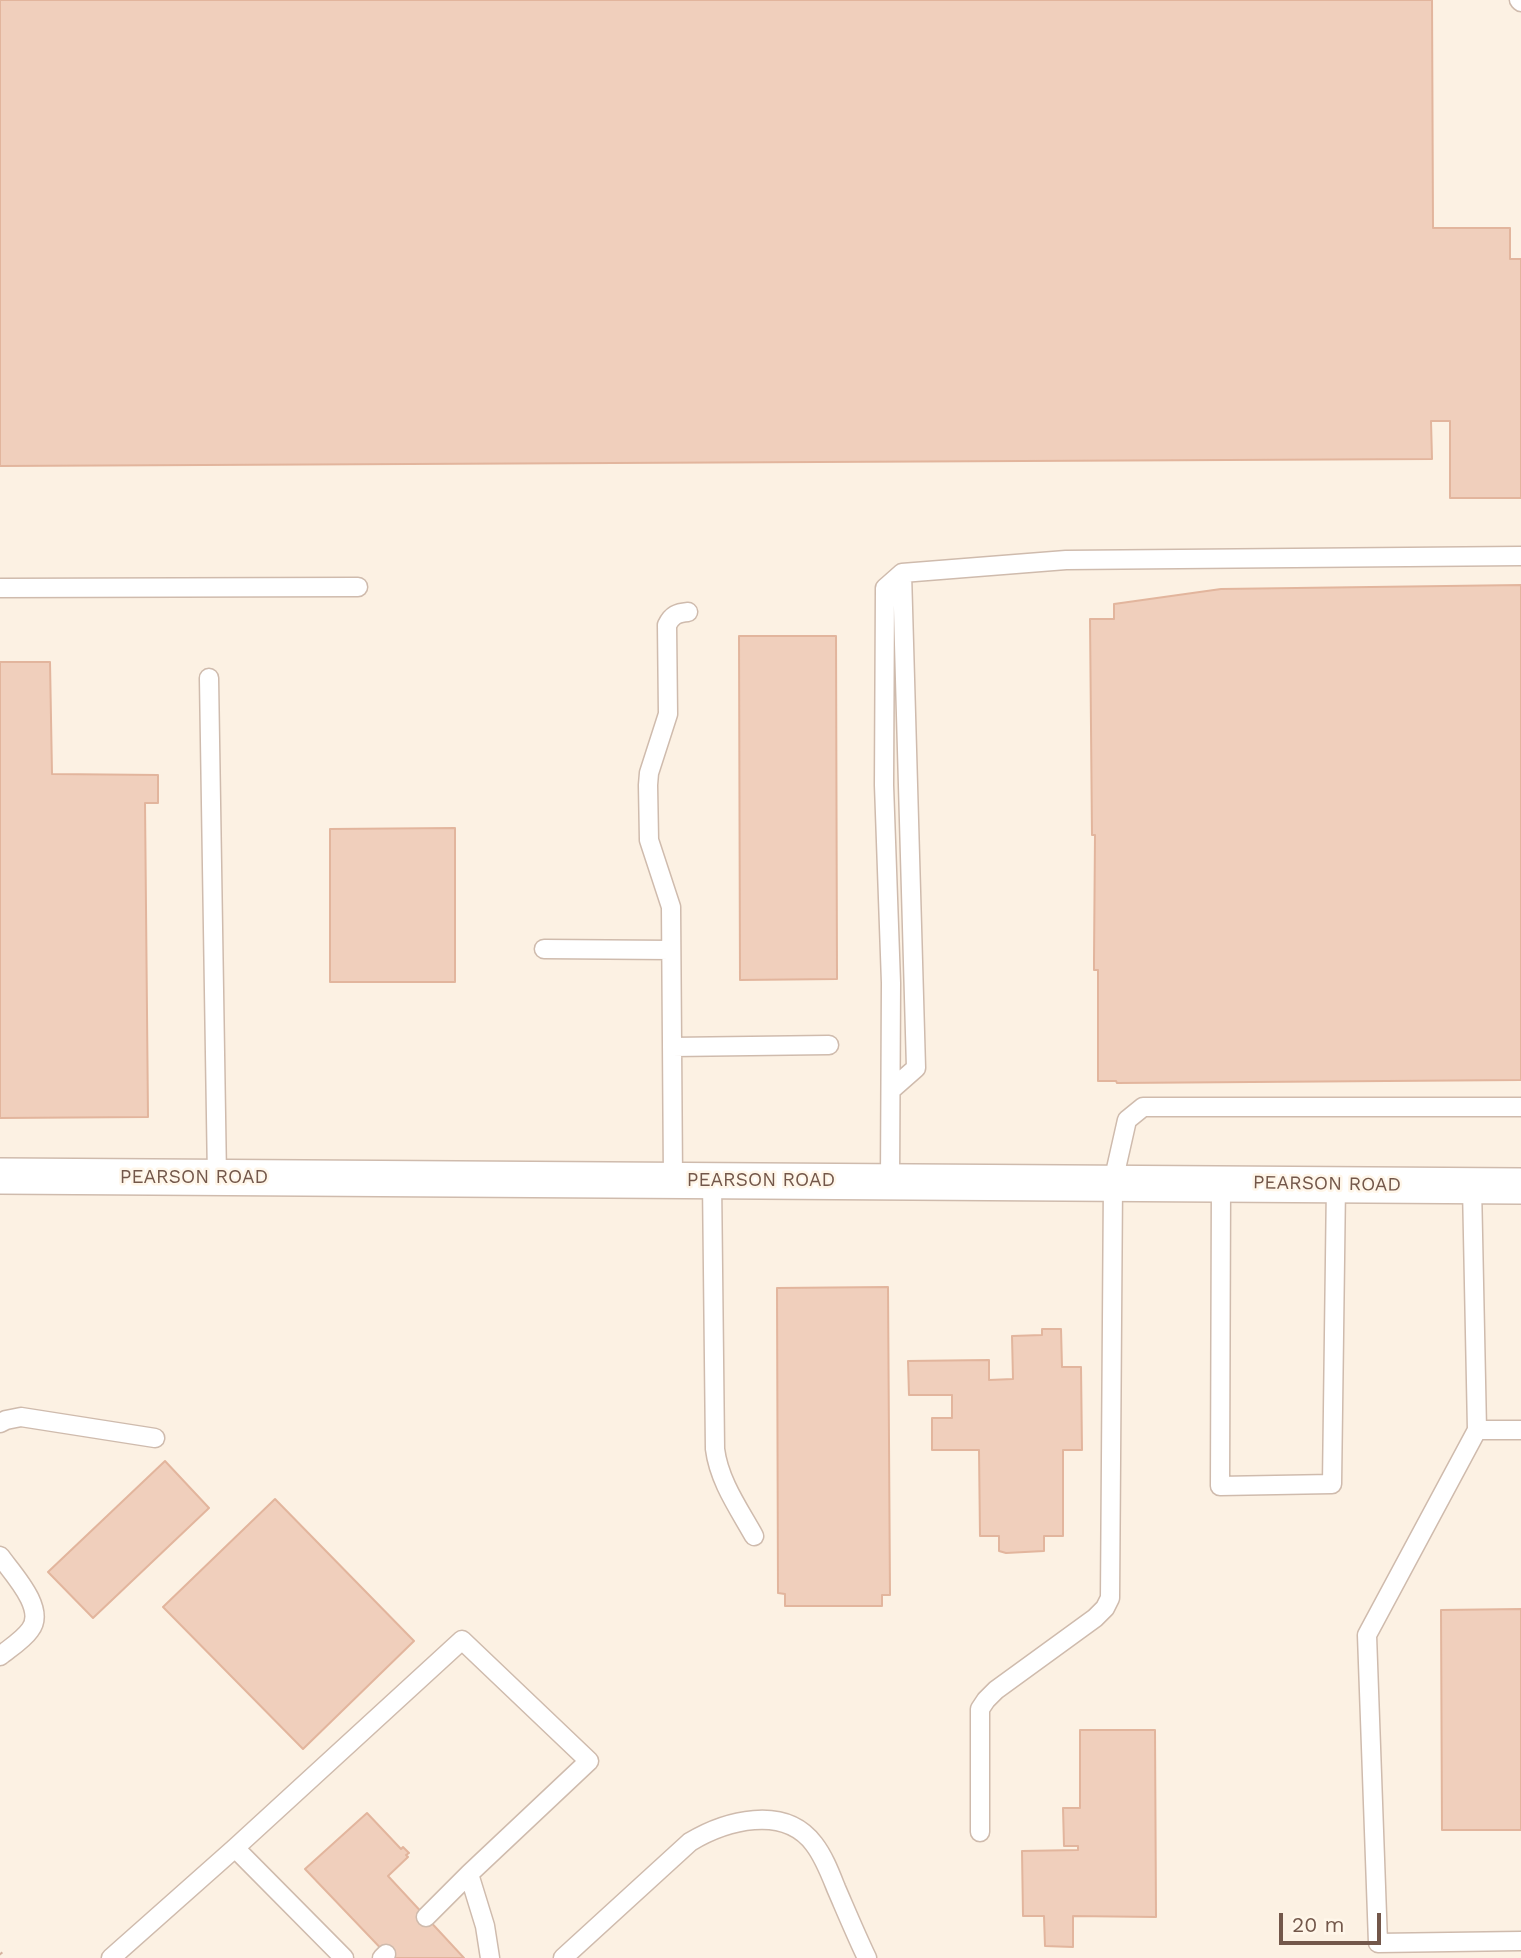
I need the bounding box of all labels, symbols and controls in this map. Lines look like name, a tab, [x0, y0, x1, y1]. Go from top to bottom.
street label: PEARSON ROAD	[120, 1166, 268, 1188]
street label: PEARSON ROAD	[687, 1169, 835, 1191]
street label: PEARSON ROAD	[1253, 1171, 1401, 1197]
scale bar	[1283, 1898, 1384, 1942]
text: 20 m	[1292, 1912, 1344, 1937]

